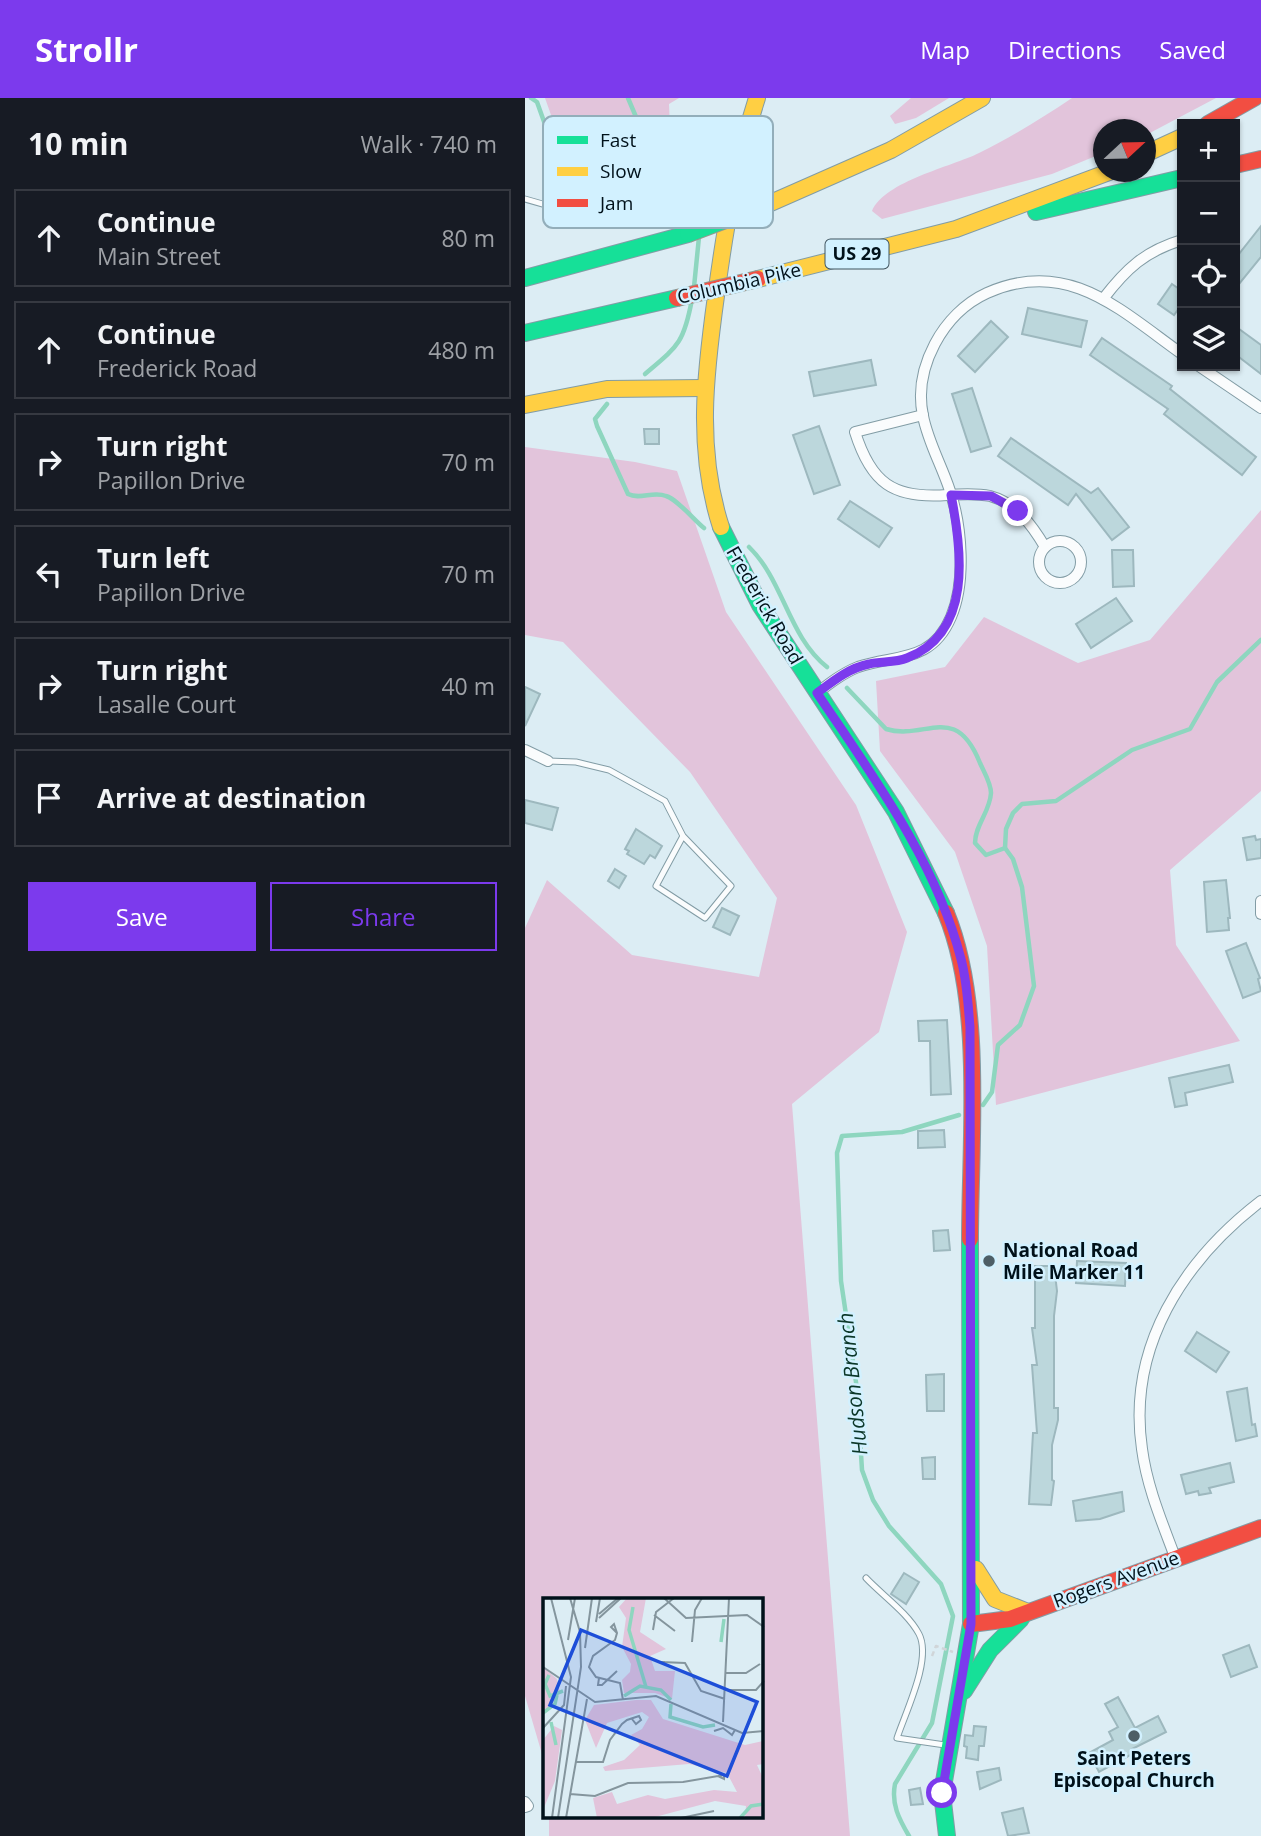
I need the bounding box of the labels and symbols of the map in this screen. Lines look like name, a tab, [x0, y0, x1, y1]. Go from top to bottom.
legend	[543, 116, 773, 228]
north arrow	[1093, 119, 1156, 182]
text: Fast	[600, 127, 636, 153]
text: Slow	[600, 158, 642, 184]
text: Jam	[598, 190, 633, 216]
road number: US 29	[825, 239, 889, 268]
street label: Columbia Pike	[675, 256, 803, 310]
route end	[1002, 495, 1033, 526]
street label: Frederick Road	[721, 541, 809, 669]
place label: National Road Mile Marker 11	[1003, 1237, 1145, 1285]
marker: National Road Mile Marker 11	[981, 1253, 997, 1269]
water label: Hudson Branch	[831, 1311, 873, 1457]
street label: Rogers Avenue	[1050, 1544, 1182, 1614]
inset map	[543, 1598, 763, 1818]
marker: Saint Peters Episcopal Church	[1126, 1728, 1142, 1744]
place label: Saint Peters Episcopal Church	[1053, 1745, 1215, 1793]
route start	[926, 1777, 957, 1808]

